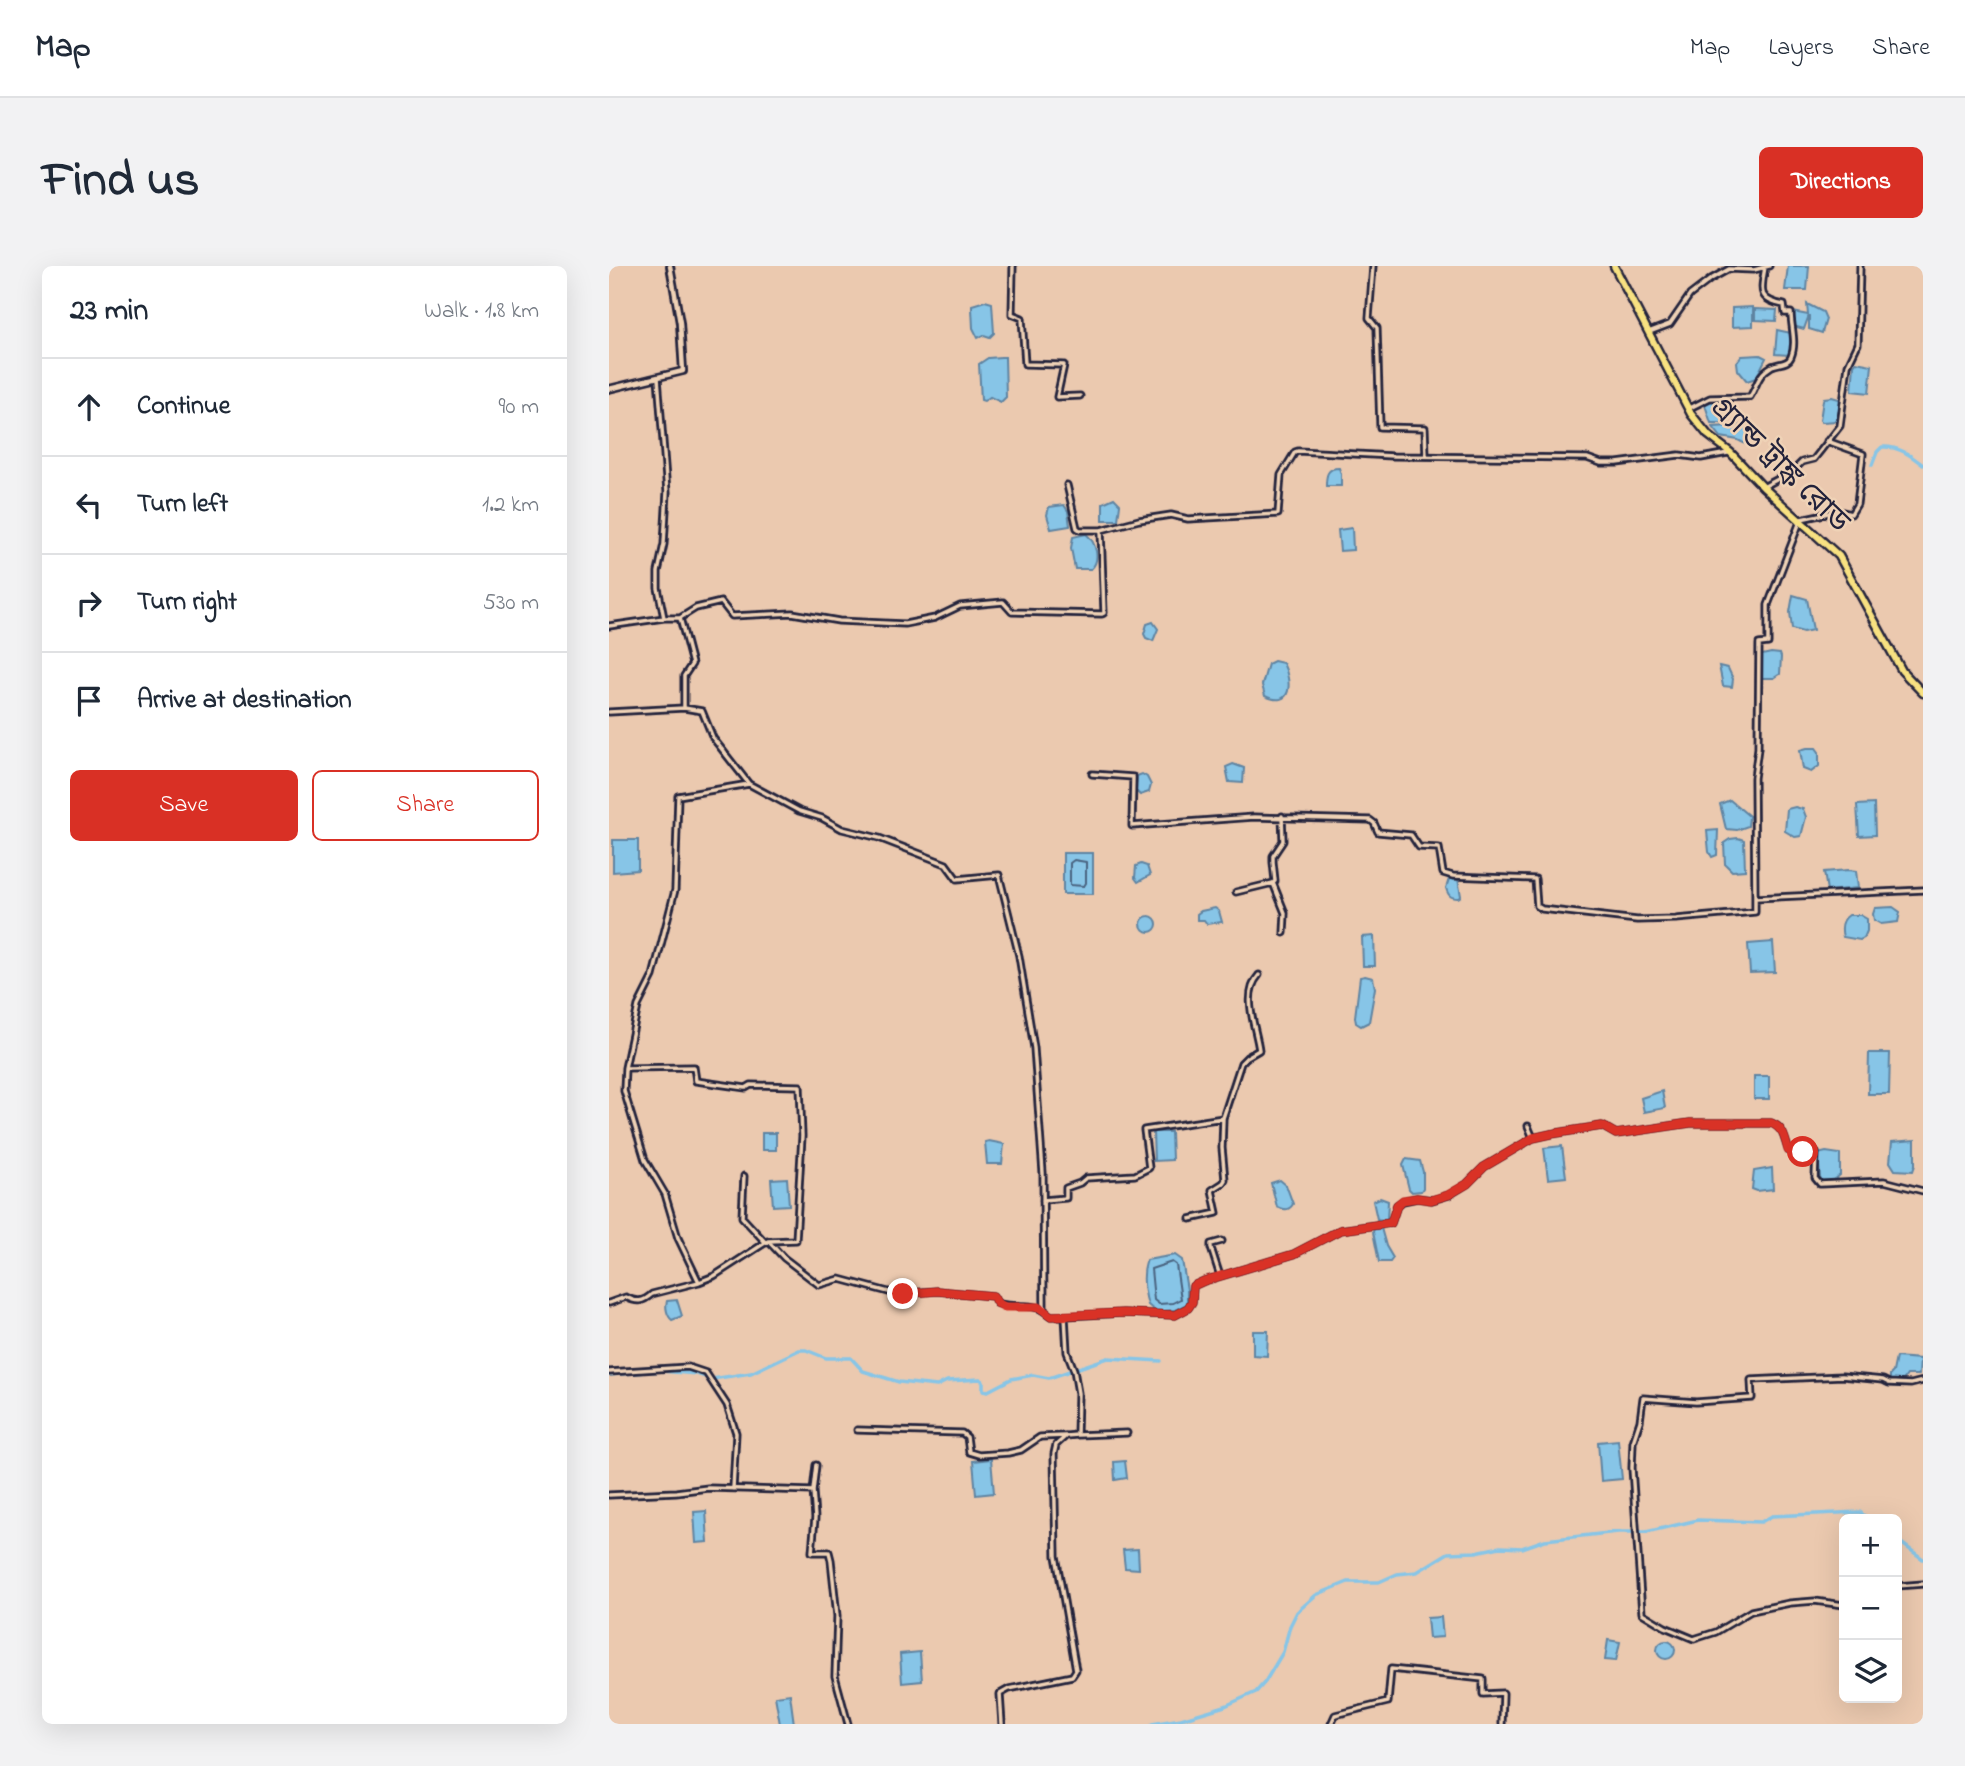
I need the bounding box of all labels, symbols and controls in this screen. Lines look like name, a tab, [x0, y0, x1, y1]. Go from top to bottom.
text: Map	[35, 24, 91, 72]
text: Map	[1690, 31, 1730, 66]
text: Layers	[1768, 31, 1834, 66]
text: Share	[1872, 31, 1930, 66]
text: Find us	[42, 146, 199, 218]
button: Directions	[1759, 147, 1923, 218]
text: 23 min	[70, 290, 148, 334]
text: Walk · 1.8 km	[424, 295, 539, 328]
icon: ahead	[70, 388, 108, 426]
text: Continue	[137, 388, 230, 426]
street label: গ্র্যান্ড ট্রাঙ্ক রোড	[1699, 388, 1859, 545]
text: 90 m	[499, 391, 539, 424]
icon: left	[70, 486, 108, 524]
text: Turn left	[137, 486, 228, 524]
text: 1.2 km	[482, 489, 539, 522]
icon: right	[70, 584, 108, 622]
text: Turn right	[137, 584, 237, 622]
text: 530 m	[483, 587, 539, 620]
icon: arrive	[70, 682, 108, 720]
text: Arrive at destination	[137, 682, 352, 720]
button: Save	[70, 770, 298, 841]
button: Share	[312, 770, 539, 841]
route start	[1787, 1136, 1818, 1167]
route end	[887, 1278, 918, 1309]
map controls	[1839, 1514, 1902, 1703]
button: +	[1839, 1514, 1902, 1577]
button: −	[1839, 1577, 1902, 1640]
button: layers	[1839, 1640, 1902, 1703]

